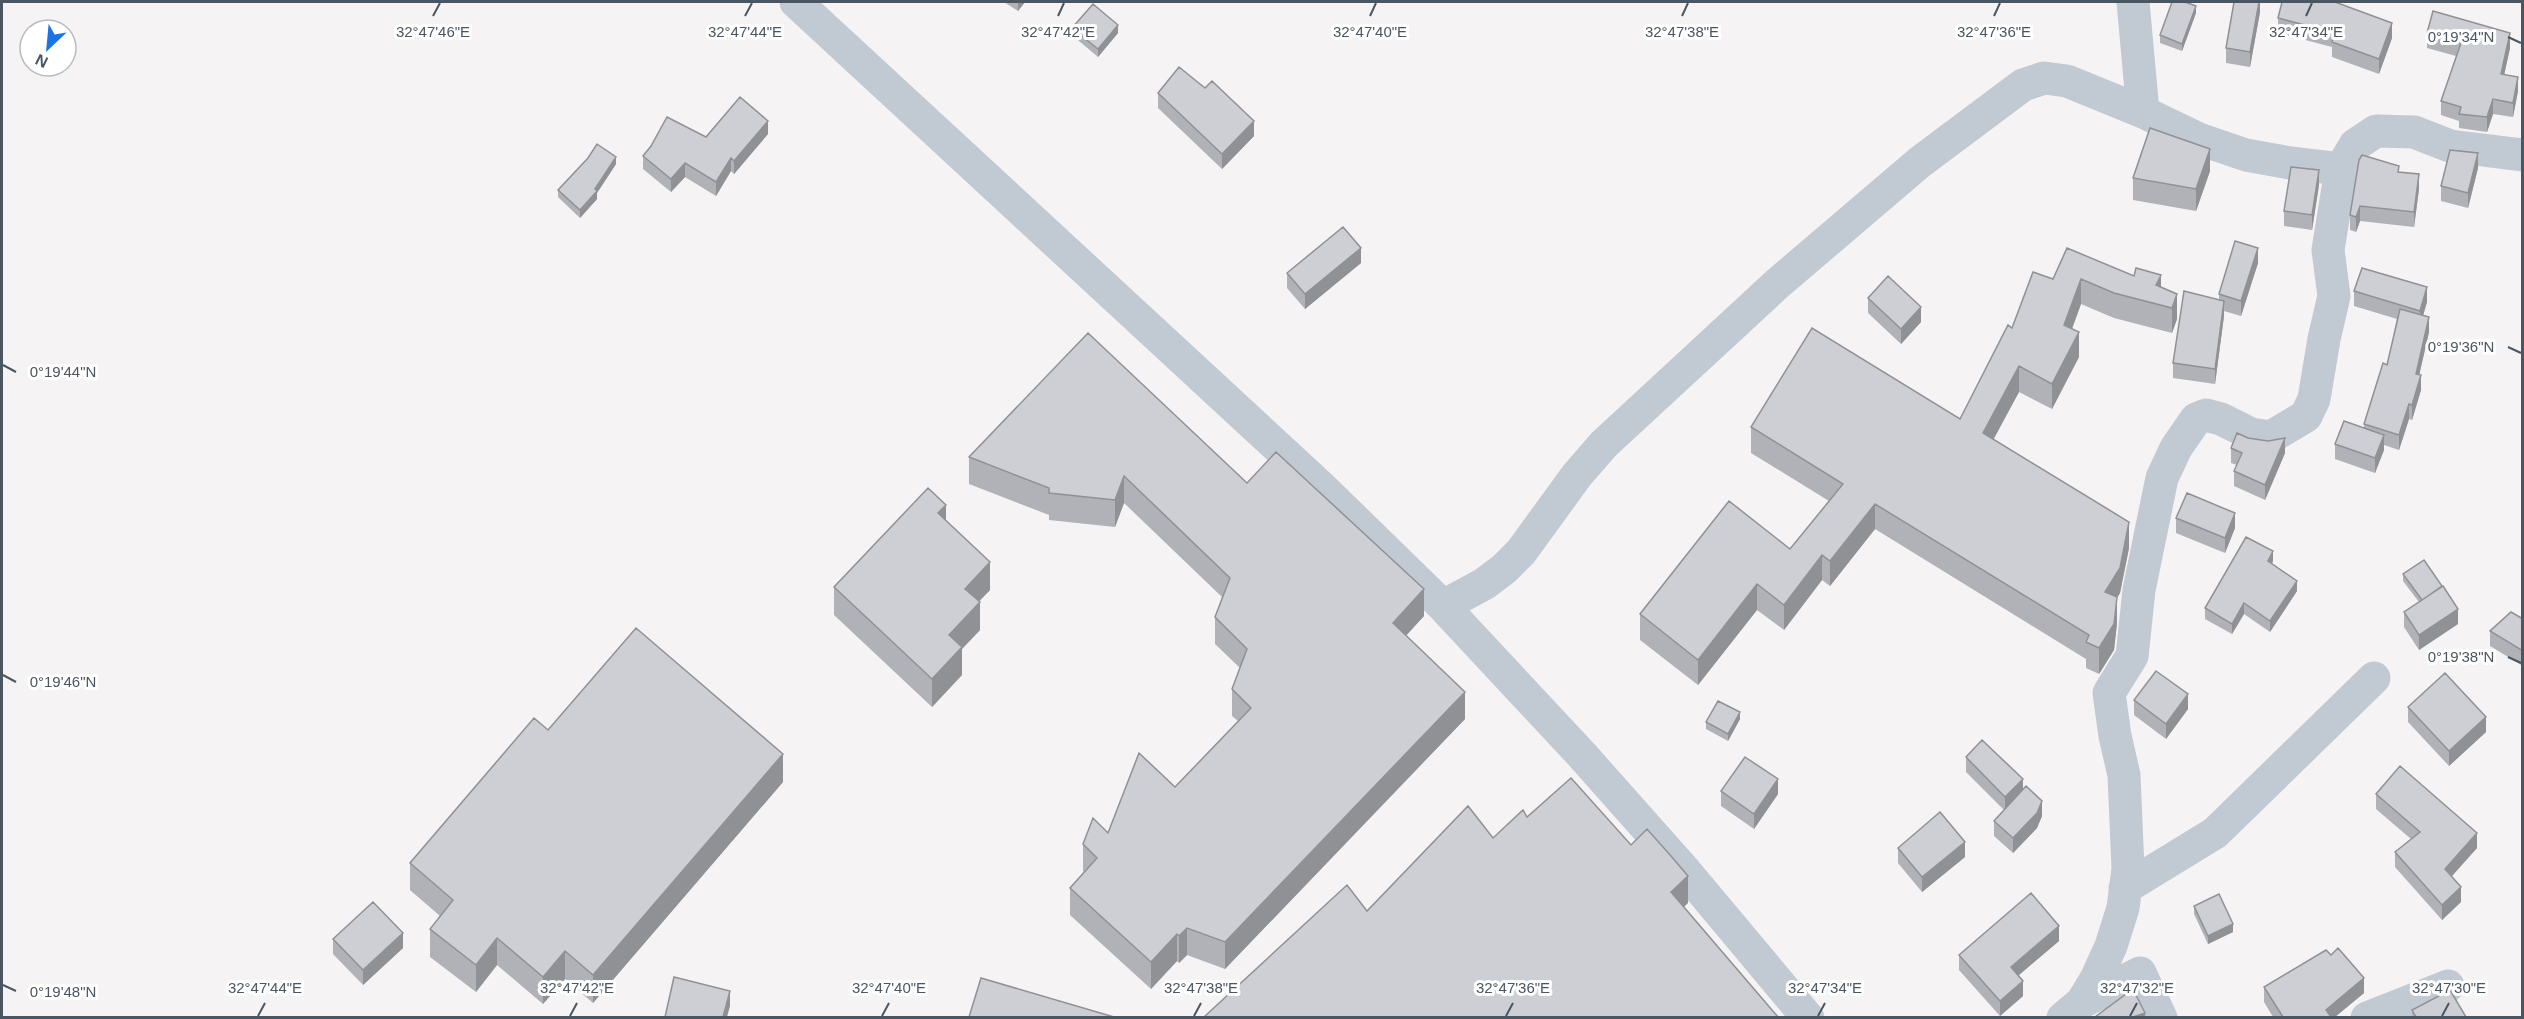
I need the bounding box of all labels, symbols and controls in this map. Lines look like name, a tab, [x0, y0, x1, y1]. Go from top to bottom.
north arrow	[18, 18, 78, 78]
text: 32°47'46"E	[396, 23, 470, 40]
text: 32°47'44"E	[708, 23, 782, 40]
text: 32°47'42"E	[1021, 23, 1095, 40]
text: 32°47'40"E	[1333, 23, 1407, 40]
text: 32°47'38"E	[1645, 23, 1719, 40]
text: 32°47'36"E	[1957, 23, 2031, 40]
text: 32°47'34"E	[2269, 23, 2343, 40]
text: 0°19'34"N	[2428, 28, 2494, 45]
text: N	[33, 51, 51, 71]
text: 0°19'36"N	[2428, 338, 2494, 355]
text: 0°19'44"N	[30, 363, 96, 380]
text: 0°19'38"N	[2428, 648, 2494, 665]
text: 0°19'46"N	[30, 673, 96, 690]
text: 32°47'44"E	[228, 979, 302, 996]
text: 32°47'42"E	[540, 979, 614, 996]
text: 32°47'40"E	[852, 979, 926, 996]
text: 32°47'38"E	[1164, 979, 1238, 996]
text: 32°47'36"E	[1476, 979, 1550, 996]
text: 32°47'34"E	[1788, 979, 1862, 996]
text: 32°47'32"E	[2100, 979, 2174, 996]
text: 32°47'30"E	[2412, 979, 2486, 996]
text: 0°19'48"N	[30, 983, 96, 1000]

